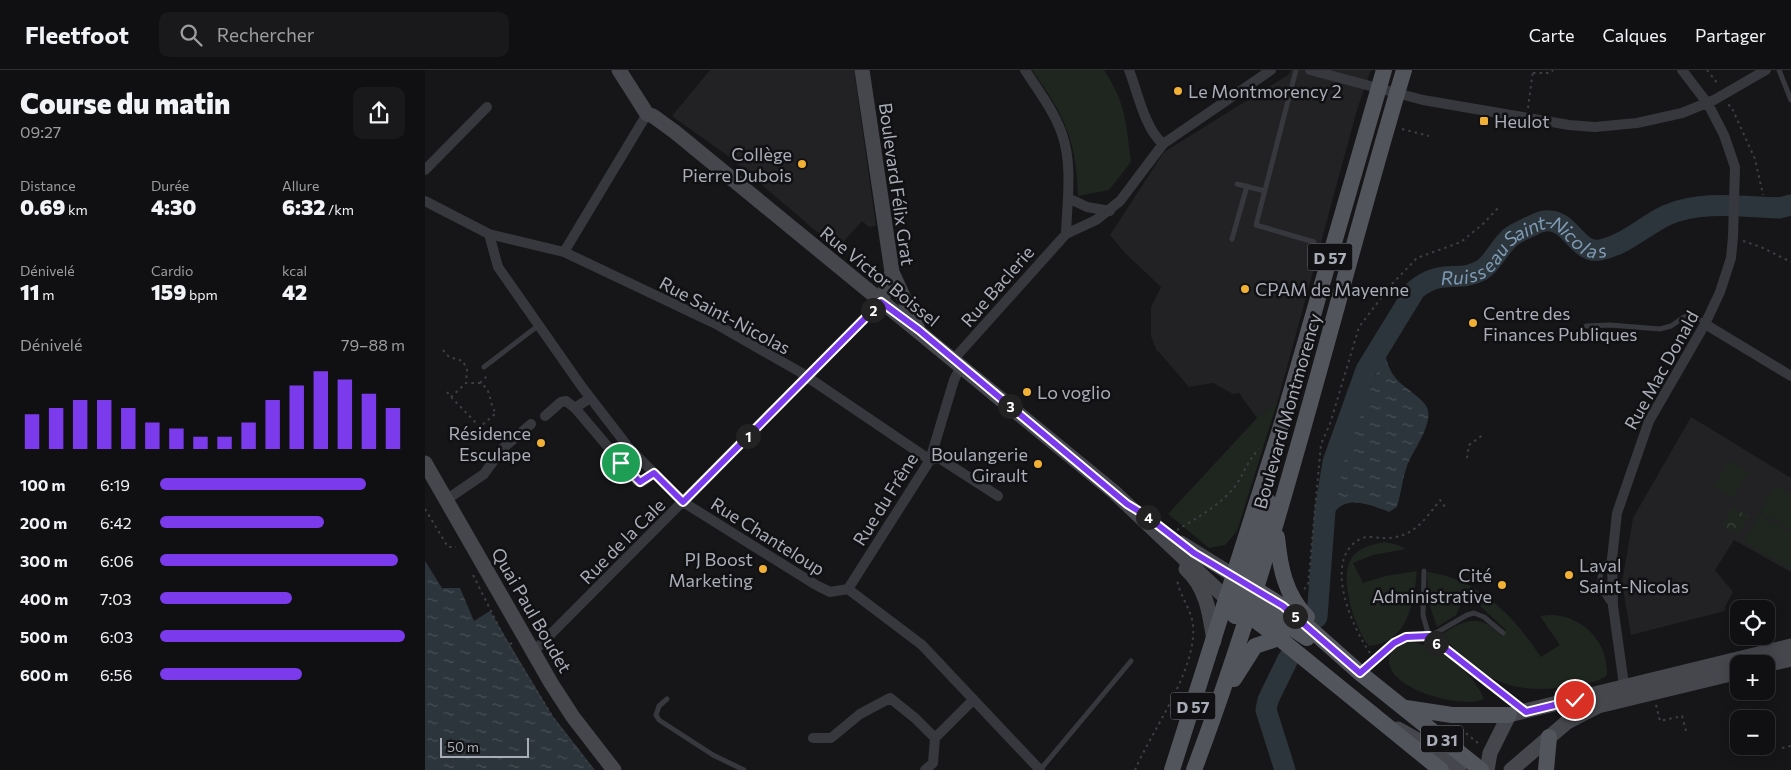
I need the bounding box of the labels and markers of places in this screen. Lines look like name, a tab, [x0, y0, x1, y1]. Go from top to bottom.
place label: Le Montmorency 2	[1188, 80, 1342, 102]
marker: Le Montmorency 2	[1172, 85, 1184, 97]
place label: Heulot	[1494, 110, 1550, 132]
marker: Heulot	[1478, 115, 1490, 127]
place label: Collège Pierre Dubois	[682, 143, 792, 186]
marker: Collège Pierre Dubois	[796, 158, 808, 170]
place label: CPAM de Mayenne	[1255, 278, 1409, 300]
marker: CPAM de Mayenne	[1239, 283, 1251, 295]
pin: 2	[861, 298, 885, 322]
place label: Centre des Finances Publiques	[1483, 302, 1637, 345]
marker: Centre des Finances Publiques	[1467, 317, 1479, 329]
place label: Lo voglio	[1037, 381, 1111, 403]
marker: Lo voglio	[1021, 386, 1033, 398]
pin: 3	[997, 394, 1023, 418]
place label: Résidence Esculape	[449, 422, 531, 465]
pin: 1	[735, 424, 761, 448]
marker: Résidence Esculape	[535, 437, 547, 449]
pin	[600, 442, 642, 484]
place label: Boulangerie Girault	[931, 443, 1028, 486]
marker: Boulangerie Girault	[1032, 458, 1044, 470]
pin: 4	[1135, 504, 1161, 530]
place label: PJ Boost Marketing	[669, 548, 753, 591]
place label: Laval Saint-Nicolas	[1579, 554, 1689, 597]
marker: PJ Boost Marketing	[757, 563, 769, 575]
place label: Cité Administrative	[1372, 564, 1492, 607]
marker: Laval Saint-Nicolas	[1563, 569, 1575, 581]
marker: Cité Administrative	[1496, 579, 1508, 591]
pin: 5	[1283, 604, 1307, 628]
pin: 6	[1423, 630, 1449, 656]
pin	[1554, 679, 1596, 721]

